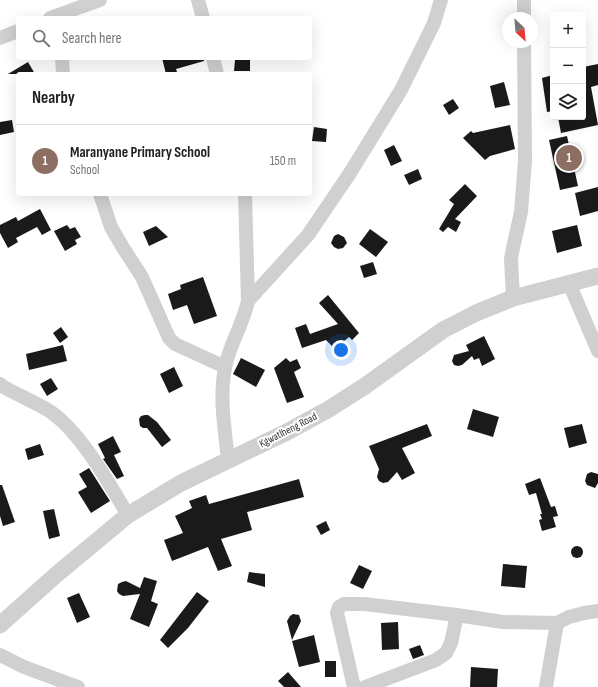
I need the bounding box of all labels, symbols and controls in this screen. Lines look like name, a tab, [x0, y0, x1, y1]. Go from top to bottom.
north arrow	[502, 12, 538, 48]
map controls	[550, 12, 586, 120]
button: +	[550, 12, 586, 48]
search box	[16, 16, 312, 60]
icon: search	[30, 27, 52, 49]
text: Search here	[62, 29, 122, 48]
button: −	[550, 48, 586, 84]
button: layers	[550, 84, 586, 120]
text: Nearby	[32, 88, 75, 108]
text: Maranyane Primary School	[70, 143, 210, 162]
pin: 1	[556, 143, 582, 173]
text: 1	[42, 153, 48, 169]
text: 150 m	[270, 153, 296, 169]
text: School	[70, 162, 100, 178]
your location	[331, 340, 351, 360]
street label: Kgwatlheng Road	[257, 410, 319, 450]

